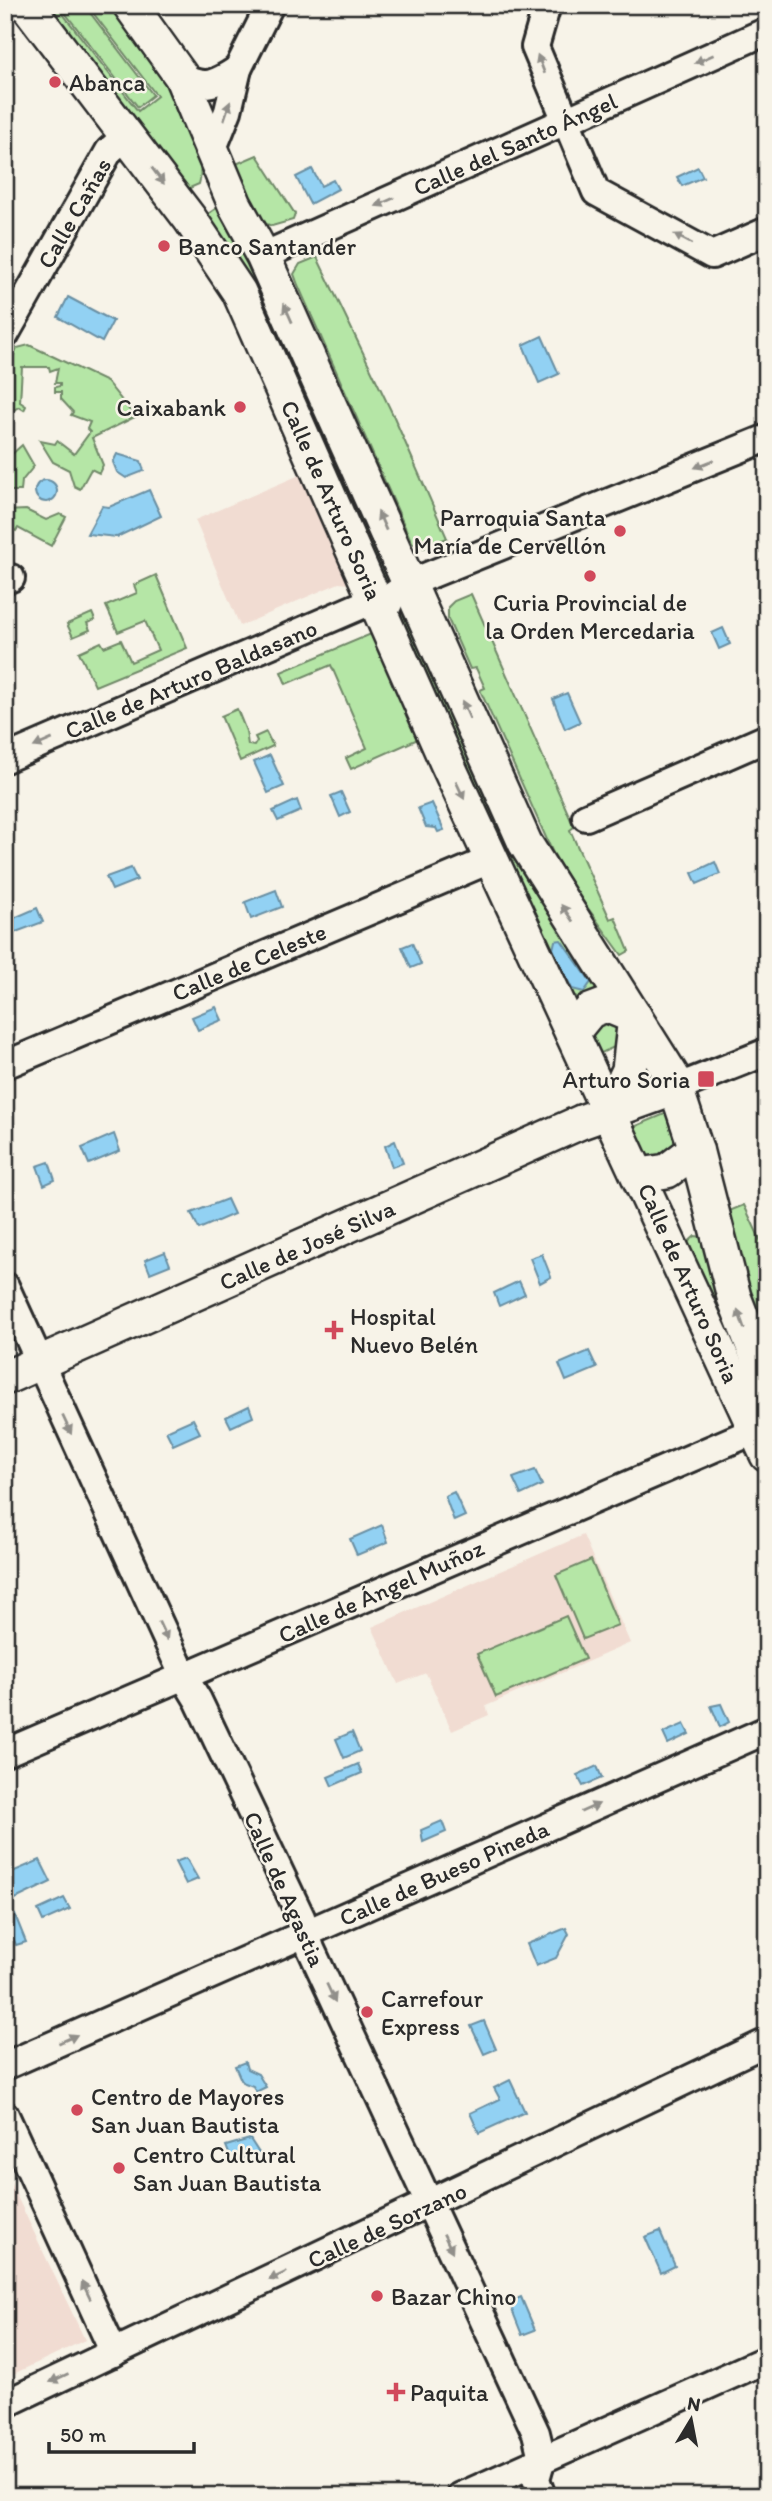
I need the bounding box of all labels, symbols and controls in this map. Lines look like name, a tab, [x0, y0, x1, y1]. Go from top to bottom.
one-way arrow	[536, 53, 547, 74]
one-way arrow	[694, 54, 715, 65]
place label: Abanca	[69, 68, 145, 97]
marker: Abanca	[47, 74, 63, 90]
street label: Calle del Santo Ángel	[409, 86, 622, 202]
one-way arrow	[222, 100, 233, 121]
street label: Calle Cañas	[31, 153, 117, 273]
one-way arrow	[151, 167, 165, 185]
one-way arrow	[375, 196, 395, 208]
place label: Banco Santander	[178, 232, 356, 261]
one-way arrow	[673, 233, 693, 245]
marker: Banco Santander	[156, 238, 172, 254]
one-way arrow	[282, 303, 293, 324]
place label: Caixabank	[117, 393, 227, 422]
street label: Calle de Arturo Soria	[275, 396, 389, 605]
marker: Caixabank	[232, 399, 248, 415]
one-way arrow	[693, 458, 714, 469]
place label: Parroquia Santa María de Cervellón	[414, 503, 606, 560]
one-way arrow	[376, 510, 387, 531]
marker: Parroquia Santa María de Cervellón	[612, 523, 628, 539]
marker: Curia Provincial de la Orden Mercedaria	[582, 568, 598, 584]
place label: Curia Provincial de la Orden Mercedaria	[485, 588, 695, 645]
street label: Calle de Arturo Baldasano	[61, 613, 321, 745]
one-way arrow	[460, 700, 471, 721]
one-way arrow	[33, 737, 54, 748]
one-way arrow	[454, 780, 465, 800]
one-way arrow	[561, 904, 574, 923]
street label: Calle de Celeste	[168, 916, 330, 1008]
place label: Arturo Soria	[563, 1065, 690, 1094]
marker: Arturo Soria	[696, 1069, 716, 1089]
street label: Calle de Arturo Soria	[632, 1179, 746, 1388]
street label: Calle de José Silva	[215, 1193, 400, 1297]
place label: Hospital Nuevo Belén	[350, 1302, 478, 1359]
one-way arrow	[735, 1308, 746, 1329]
marker: Hospital Nuevo Belén	[324, 1320, 344, 1340]
one-way arrow	[62, 1415, 73, 1435]
street label: Calle de Ángel Muñoz	[274, 1533, 488, 1649]
one-way arrow	[157, 1621, 169, 1641]
one-way arrow	[579, 1802, 600, 1813]
street label: Calle de Agastia	[238, 1807, 332, 1972]
street label: Calle de Bueso Pineda	[335, 1814, 554, 1932]
one-way arrow	[326, 1982, 337, 2003]
place label: Carrefour Express	[381, 1984, 483, 2041]
marker: Carrefour Express	[359, 2004, 375, 2020]
one-way arrow	[57, 2033, 78, 2044]
place label: Centro de Mayores San Juan Bautista	[91, 2082, 284, 2139]
marker: Centro de Mayores San Juan Bautista	[69, 2102, 85, 2118]
place label: Centro Cultural San Juan Bautista	[133, 2140, 322, 2197]
marker: Centro Cultural San Juan Bautista	[111, 2160, 127, 2176]
street label: Calle de Sorzano	[303, 2175, 471, 2275]
one-way arrow	[442, 2233, 454, 2253]
one-way arrow	[268, 2270, 288, 2282]
one-way arrow	[80, 2280, 91, 2301]
place label: Bazar Chino	[391, 2282, 516, 2311]
marker: Bazar Chino	[369, 2288, 385, 2304]
one-way arrow	[49, 2373, 70, 2384]
place label: Paquita	[410, 2378, 489, 2407]
marker: Paquita	[388, 2384, 404, 2400]
north arrow	[656, 2386, 726, 2456]
text: N	[686, 2391, 702, 2416]
scale bar	[49, 2410, 194, 2454]
text: 50 m	[60, 2422, 107, 2447]

